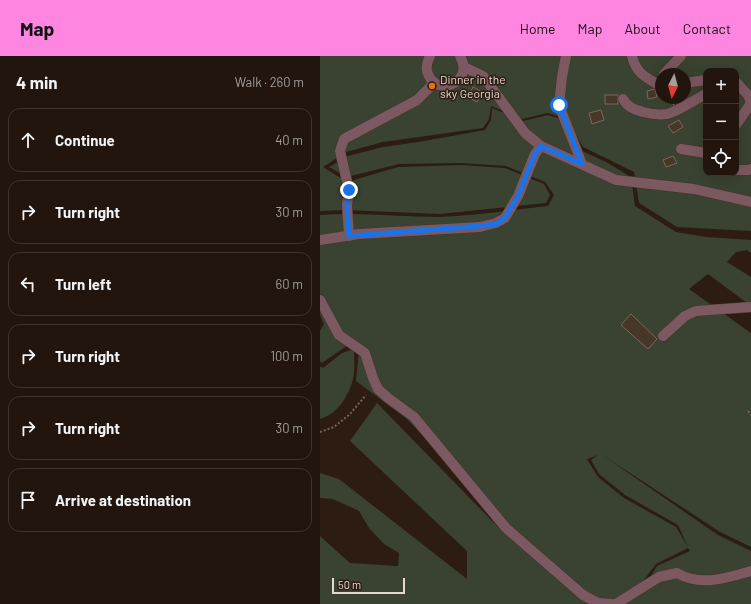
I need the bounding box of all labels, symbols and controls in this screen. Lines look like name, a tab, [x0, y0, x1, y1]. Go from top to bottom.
text: Map	[20, 17, 54, 40]
text: Home	[520, 20, 556, 37]
text: Map	[578, 20, 602, 37]
text: About	[624, 20, 661, 37]
text: Contact	[683, 20, 731, 37]
north arrow	[655, 68, 691, 104]
map controls	[703, 68, 739, 176]
button: +	[703, 68, 739, 104]
text: 4 min	[16, 72, 58, 92]
place label: Dinner in the sky Georgia	[440, 72, 506, 100]
text: Walk · 260 m	[235, 74, 304, 90]
marker: Dinner in the sky Georgia	[427, 81, 437, 91]
route start	[550, 96, 568, 114]
button: −	[703, 104, 739, 140]
icon: ahead	[17, 129, 39, 151]
text: Continue	[55, 131, 115, 149]
text: 40 m	[275, 132, 303, 148]
button: locate	[703, 140, 739, 176]
route end	[340, 181, 358, 199]
icon: right	[17, 201, 39, 223]
text: Turn right	[55, 203, 120, 221]
text: 30 m	[276, 204, 303, 220]
icon: left	[17, 273, 39, 295]
text: Turn left	[55, 275, 111, 293]
text: 60 m	[276, 276, 303, 292]
icon: right	[17, 345, 39, 367]
text: Turn right	[55, 347, 120, 365]
text: 100 m	[270, 348, 303, 364]
icon: right	[17, 417, 39, 439]
text: Turn right	[55, 419, 120, 437]
text: 30 m	[276, 420, 303, 436]
icon: arrive	[17, 489, 39, 511]
text: Arrive at destination	[55, 491, 191, 509]
scale bar	[332, 576, 405, 595]
text: 50 m	[338, 578, 361, 591]

